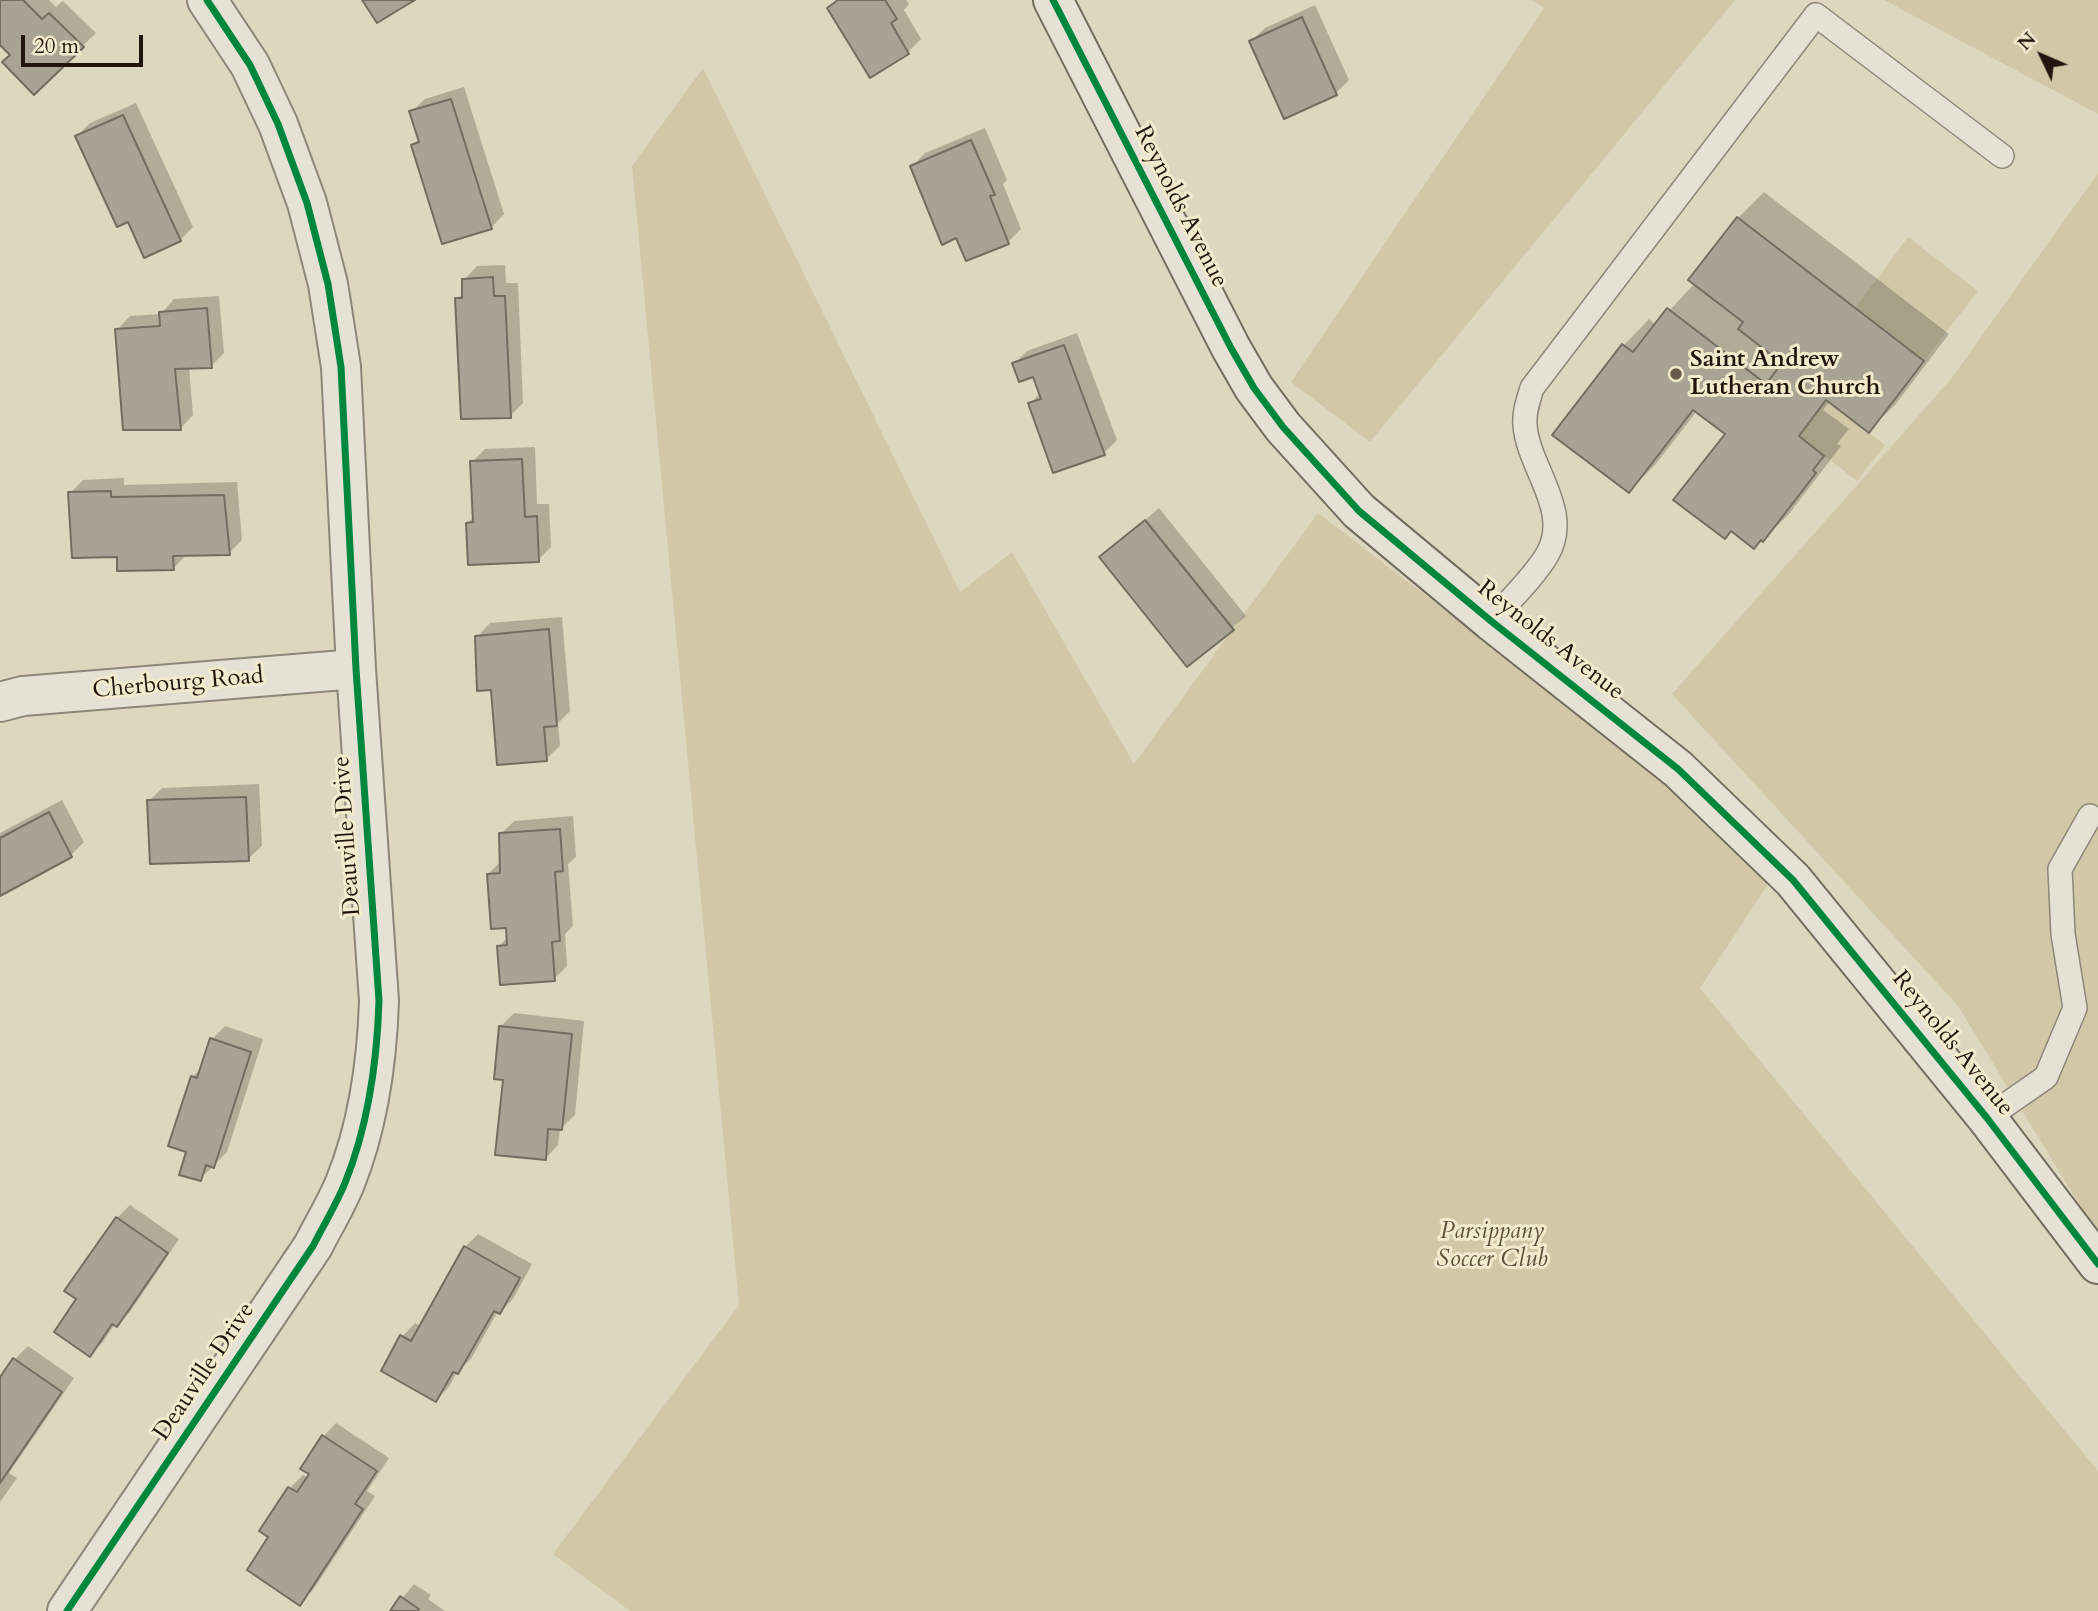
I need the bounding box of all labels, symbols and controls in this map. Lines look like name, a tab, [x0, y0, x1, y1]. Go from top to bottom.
scale bar	[24, 21, 147, 65]
north arrow	[2007, 21, 2077, 91]
text: N	[2012, 26, 2042, 56]
text: 20 m	[34, 32, 79, 61]
street label: Reynolds Avenue	[1127, 121, 1233, 293]
place label: Saint Andrew Lutheran Church	[1690, 346, 1880, 402]
marker: Saint Andrew Lutheran Church	[1668, 366, 1684, 382]
street label: Reynolds Avenue	[1471, 575, 1629, 707]
street label: Cherbourg Road	[91, 662, 265, 706]
street label: Deauville Drive	[328, 755, 368, 917]
street label: Reynolds Avenue	[1885, 966, 2019, 1122]
park label: Parsippany Soccer Club	[1436, 1218, 1548, 1274]
street label: Deauville Drive	[148, 1297, 262, 1447]

